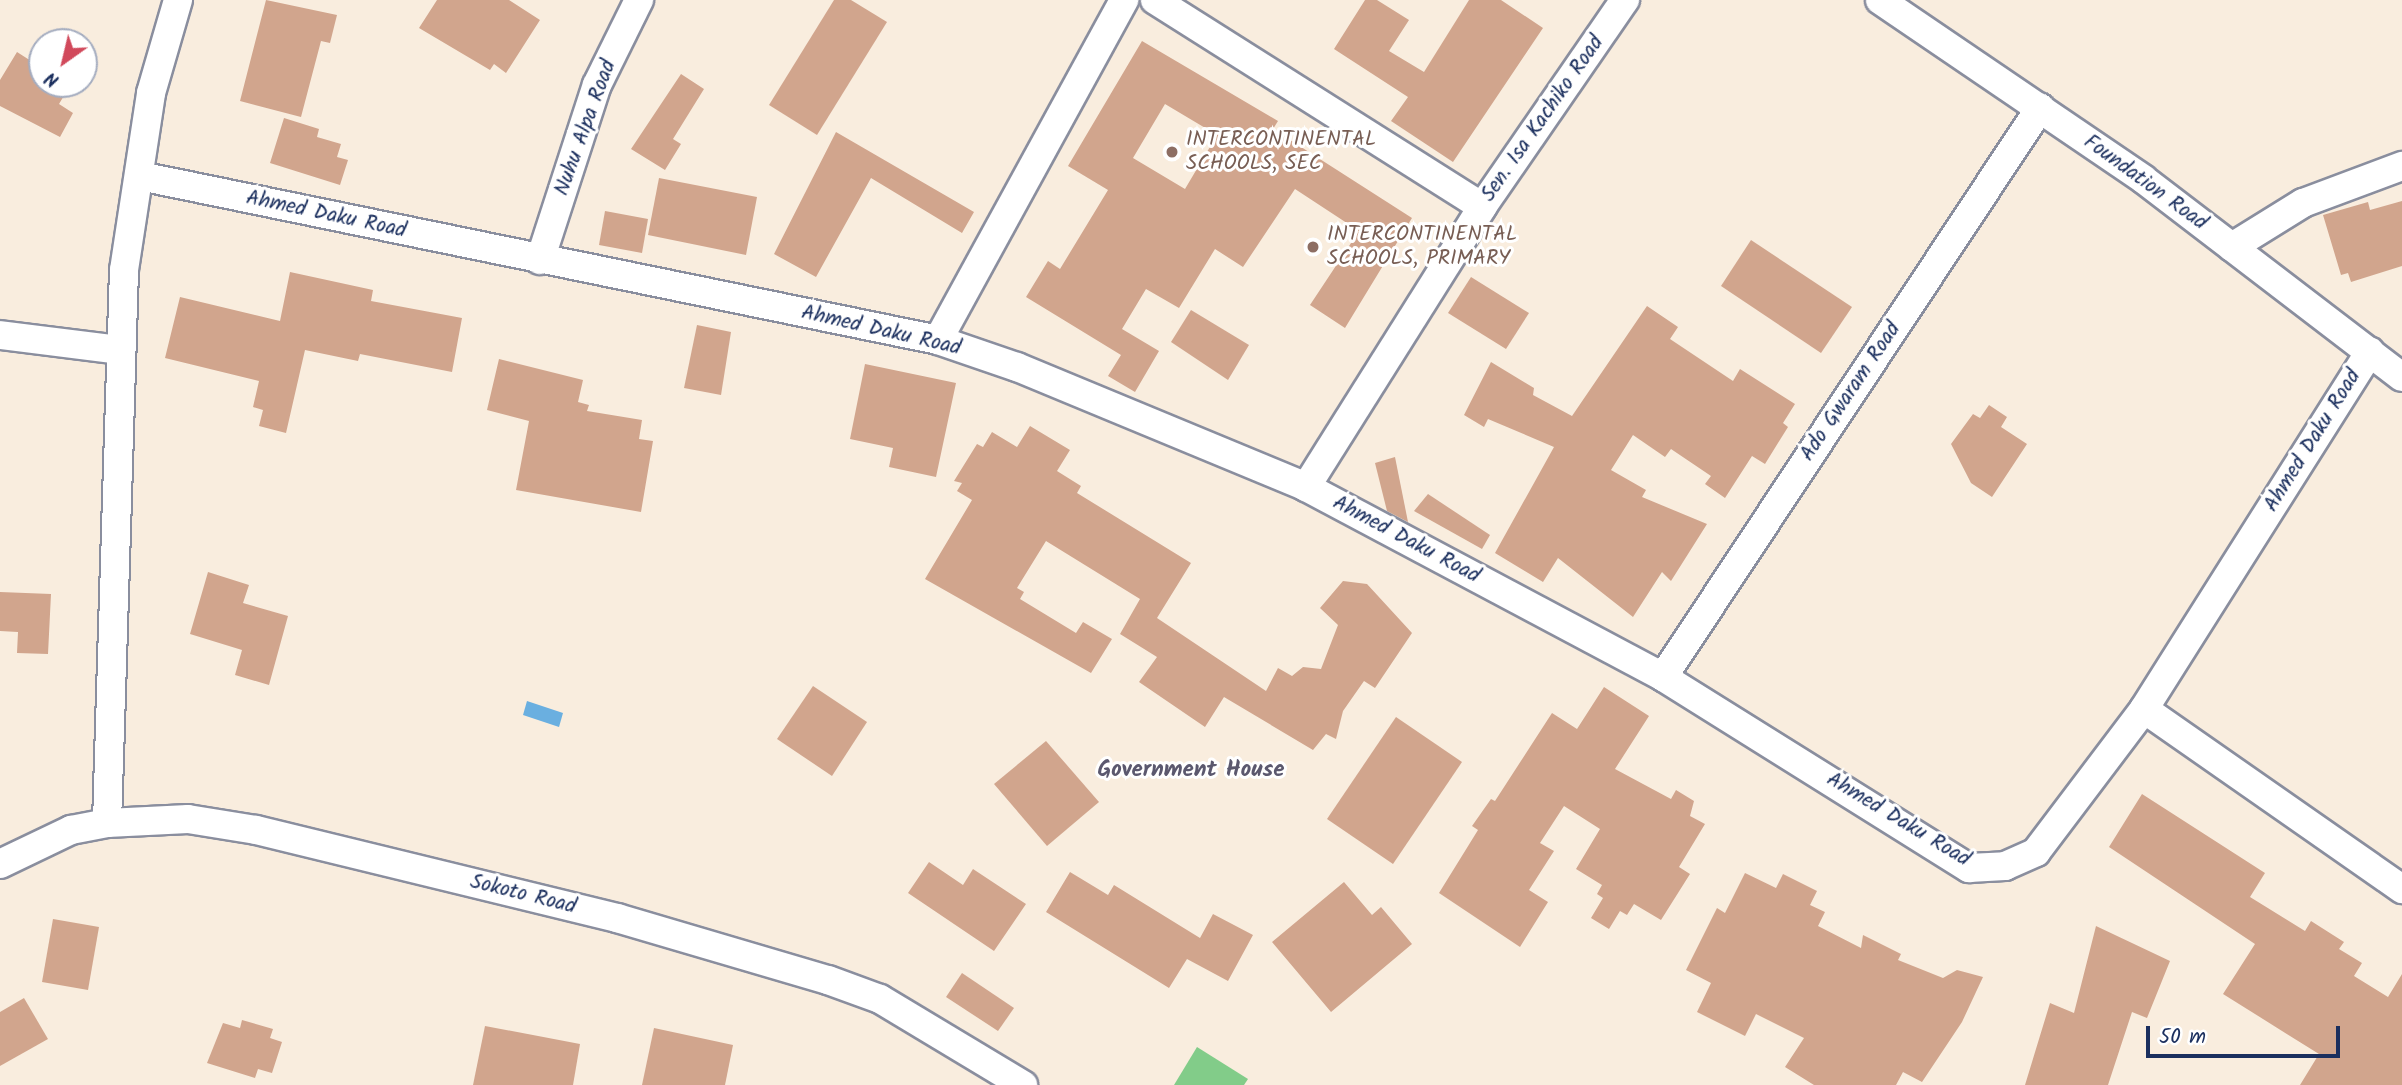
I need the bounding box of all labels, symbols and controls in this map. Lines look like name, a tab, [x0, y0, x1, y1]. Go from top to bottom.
north arrow	[28, 28, 98, 98]
street label: Sen. Isa Kachiko Road	[1476, 31, 1610, 207]
street label: Nuhu Alpa Road	[550, 57, 622, 199]
text: N	[39, 63, 66, 95]
place label: INTERCONTINENTAL SCHOOLS, SEC	[1186, 127, 1376, 177]
street label: Foundation Road	[2078, 130, 2212, 236]
marker: INTERCONTINENTAL SCHOOLS, SEC	[1164, 144, 1180, 160]
street label: Ahmed Daku Road	[244, 186, 408, 244]
place label: INTERCONTINENTAL SCHOOLS, PRIMARY	[1327, 222, 1517, 272]
marker: INTERCONTINENTAL SCHOOLS, PRIMARY	[1305, 239, 1321, 255]
street label: Ahmed Daku Road	[799, 300, 963, 362]
street label: Ado Gwaram Road	[1795, 318, 1907, 466]
street label: Ahmed Daku Road	[2259, 365, 2367, 517]
street label: Ahmed Daku Road	[1328, 491, 1484, 589]
district label: Government House	[1098, 756, 1284, 784]
street label: Ahmed Daku Road	[1822, 767, 1974, 873]
street label: Sokoto Road	[467, 870, 579, 920]
scale bar	[2150, 1012, 2344, 1056]
text: 50 m	[2159, 1021, 2206, 1054]

